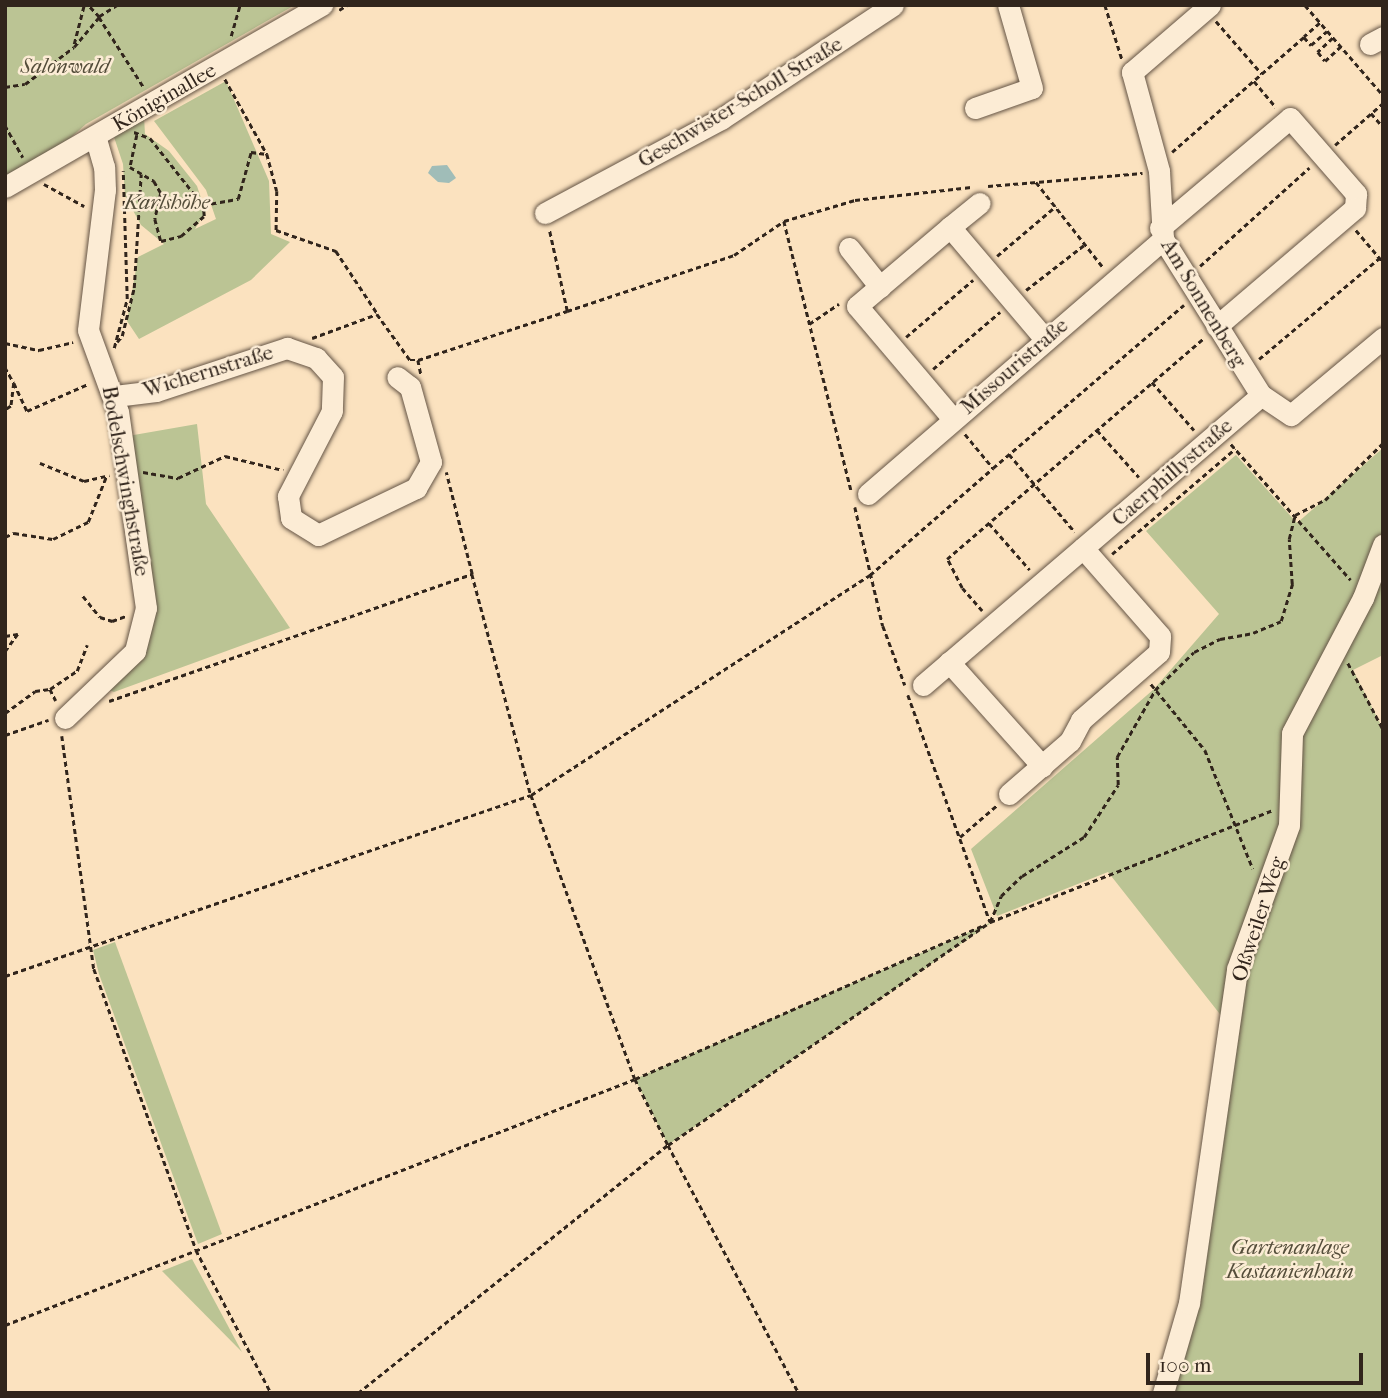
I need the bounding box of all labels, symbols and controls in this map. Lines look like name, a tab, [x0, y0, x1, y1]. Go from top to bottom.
street label: Geschwister-Scholl-Straße	[633, 31, 847, 173]
park label: Salonwald	[21, 53, 109, 79]
street label: Königinallee	[108, 57, 220, 137]
park label: Karlshöhe	[124, 189, 210, 215]
street label: Am Sonnenberg	[1156, 234, 1252, 372]
street label: Missouristraße	[955, 312, 1073, 420]
street label: Wichernstraße	[140, 339, 276, 403]
street label: Bodelschwinghstraße	[97, 384, 155, 578]
street label: Caerphillystraße	[1107, 413, 1237, 531]
street label: Oßweiler Weg	[1226, 853, 1290, 985]
park label: Gartenanlage Kastanienhain	[1226, 1234, 1354, 1284]
scale bar	[1150, 1338, 1367, 1382]
text: 100 m	[1159, 1353, 1212, 1377]

